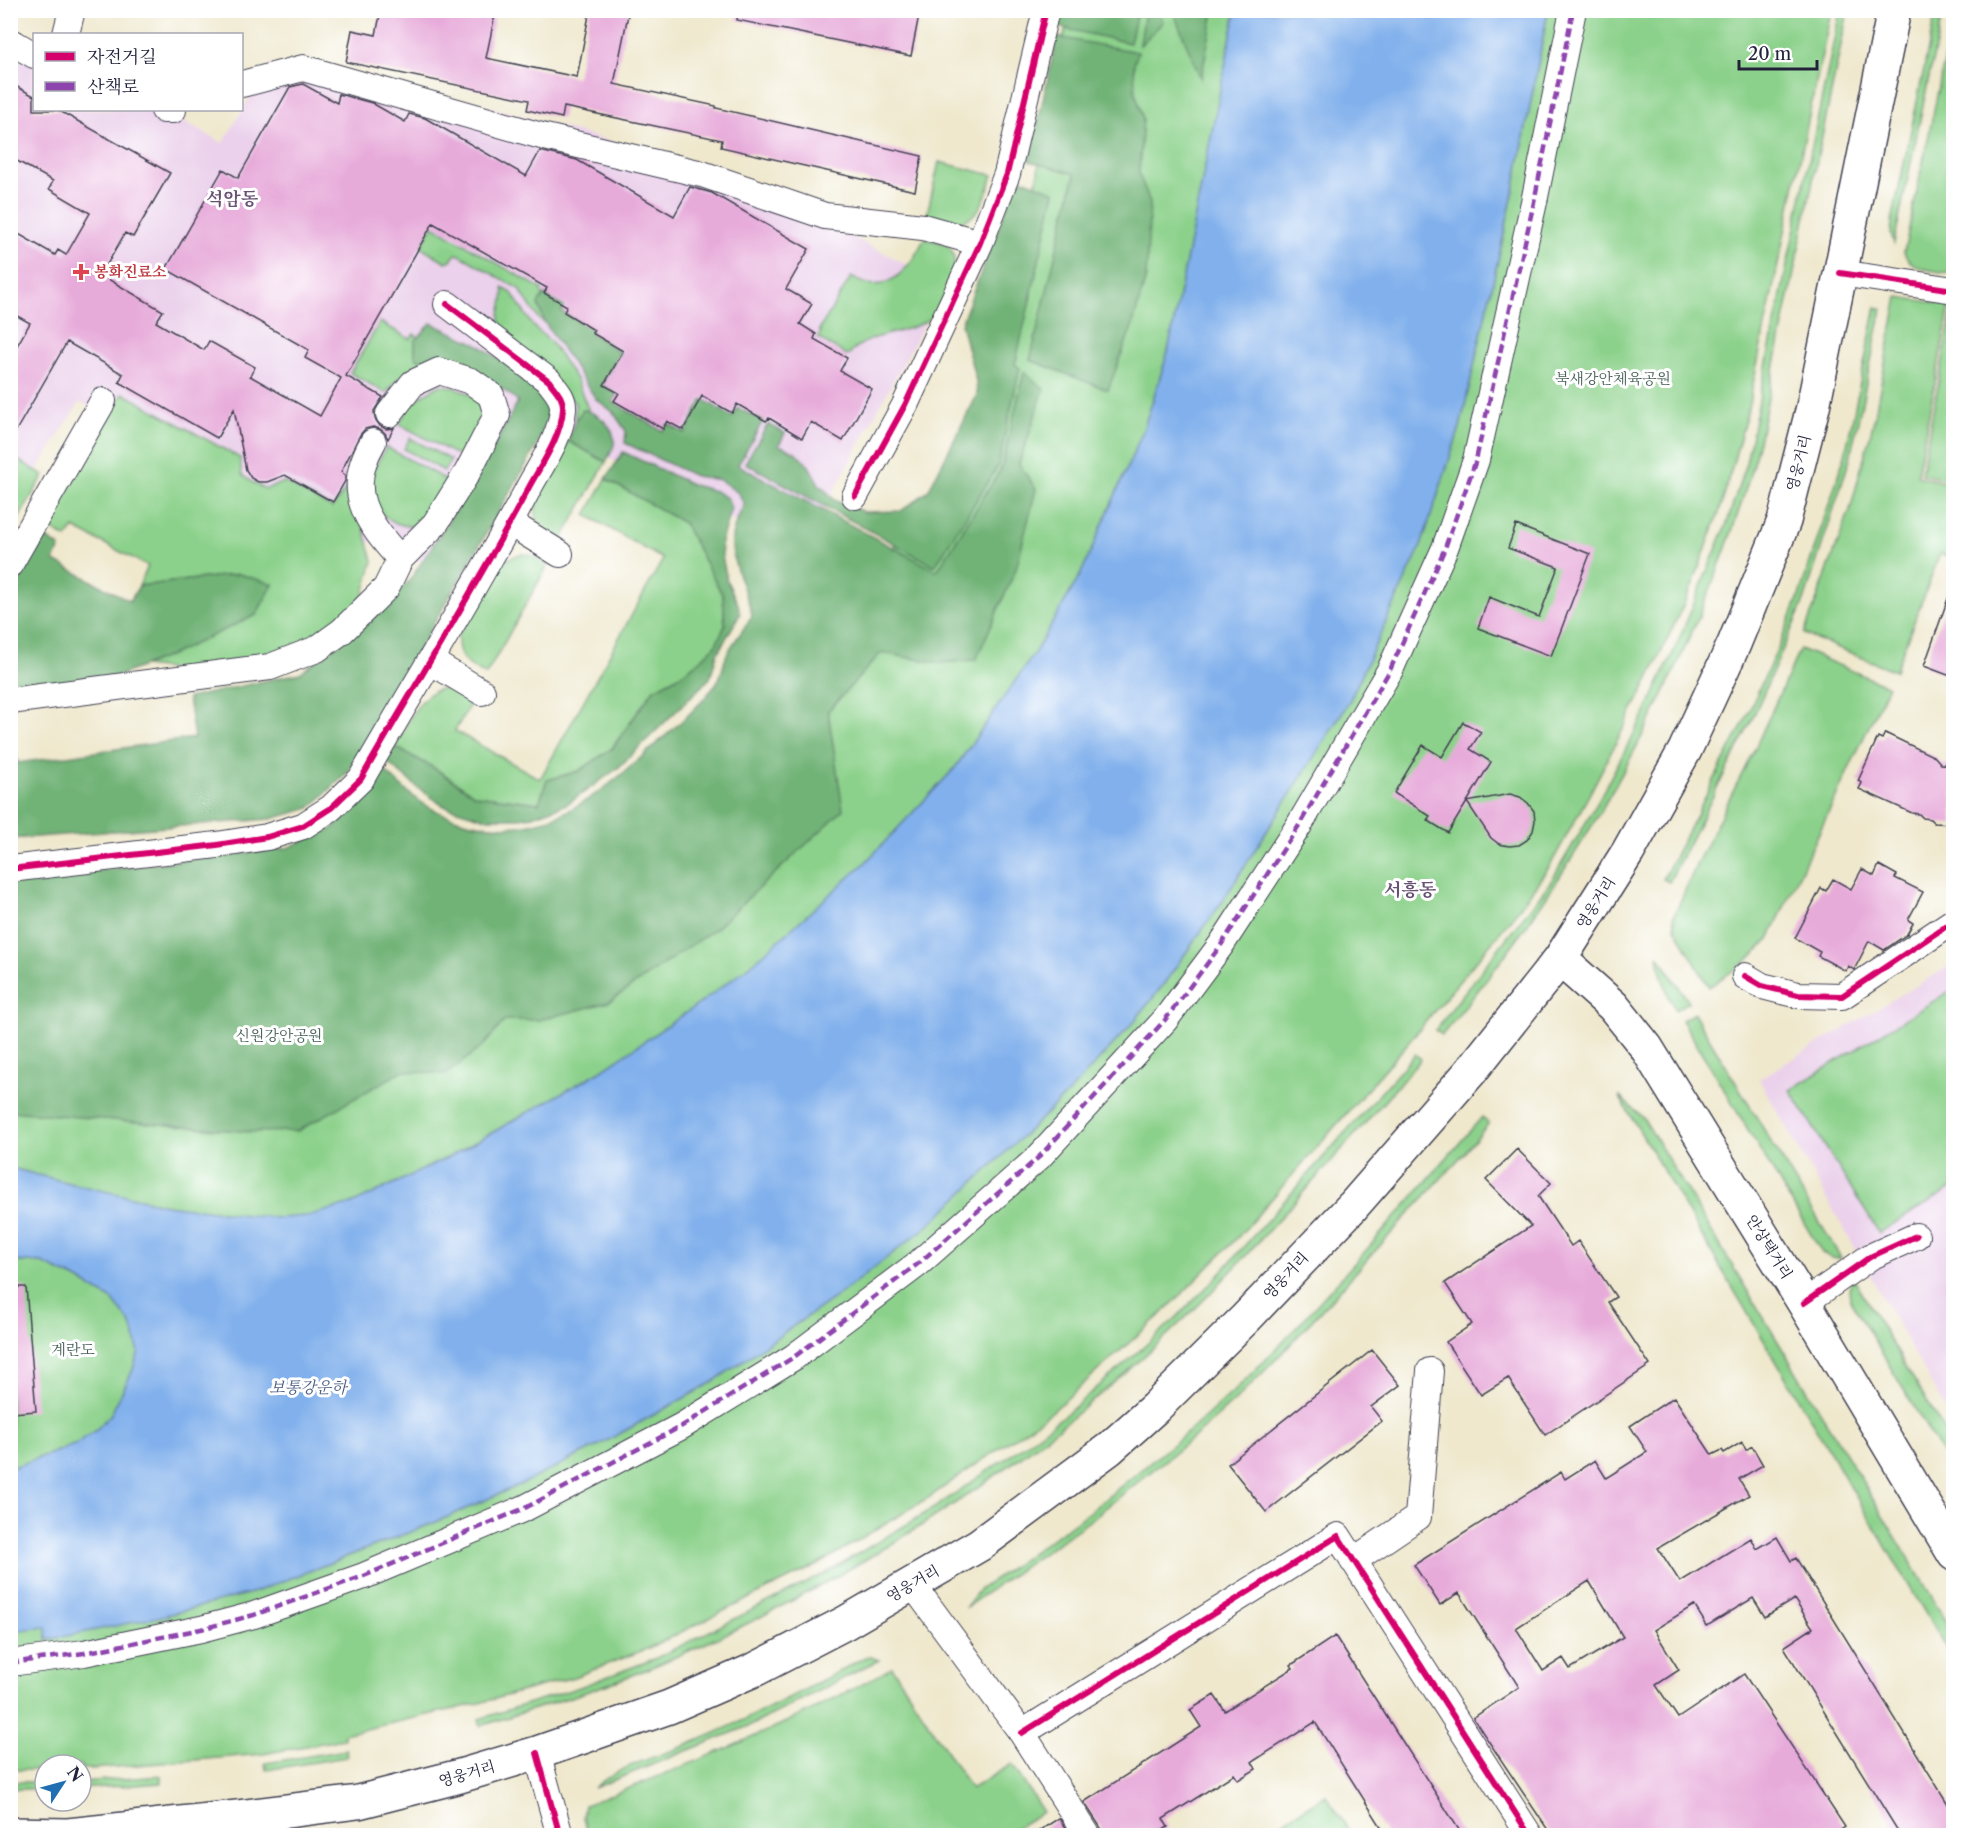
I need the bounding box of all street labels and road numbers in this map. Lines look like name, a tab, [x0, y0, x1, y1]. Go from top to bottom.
street label: 영웅거리	[1782, 432, 1815, 493]
street label: 영웅거리	[1572, 873, 1619, 932]
street label: 안상택거리	[1742, 1211, 1797, 1282]
street label: 영웅거리	[1259, 1248, 1312, 1303]
street label: 영웅거리	[883, 1561, 943, 1606]
street label: 영웅거리	[436, 1756, 497, 1791]

